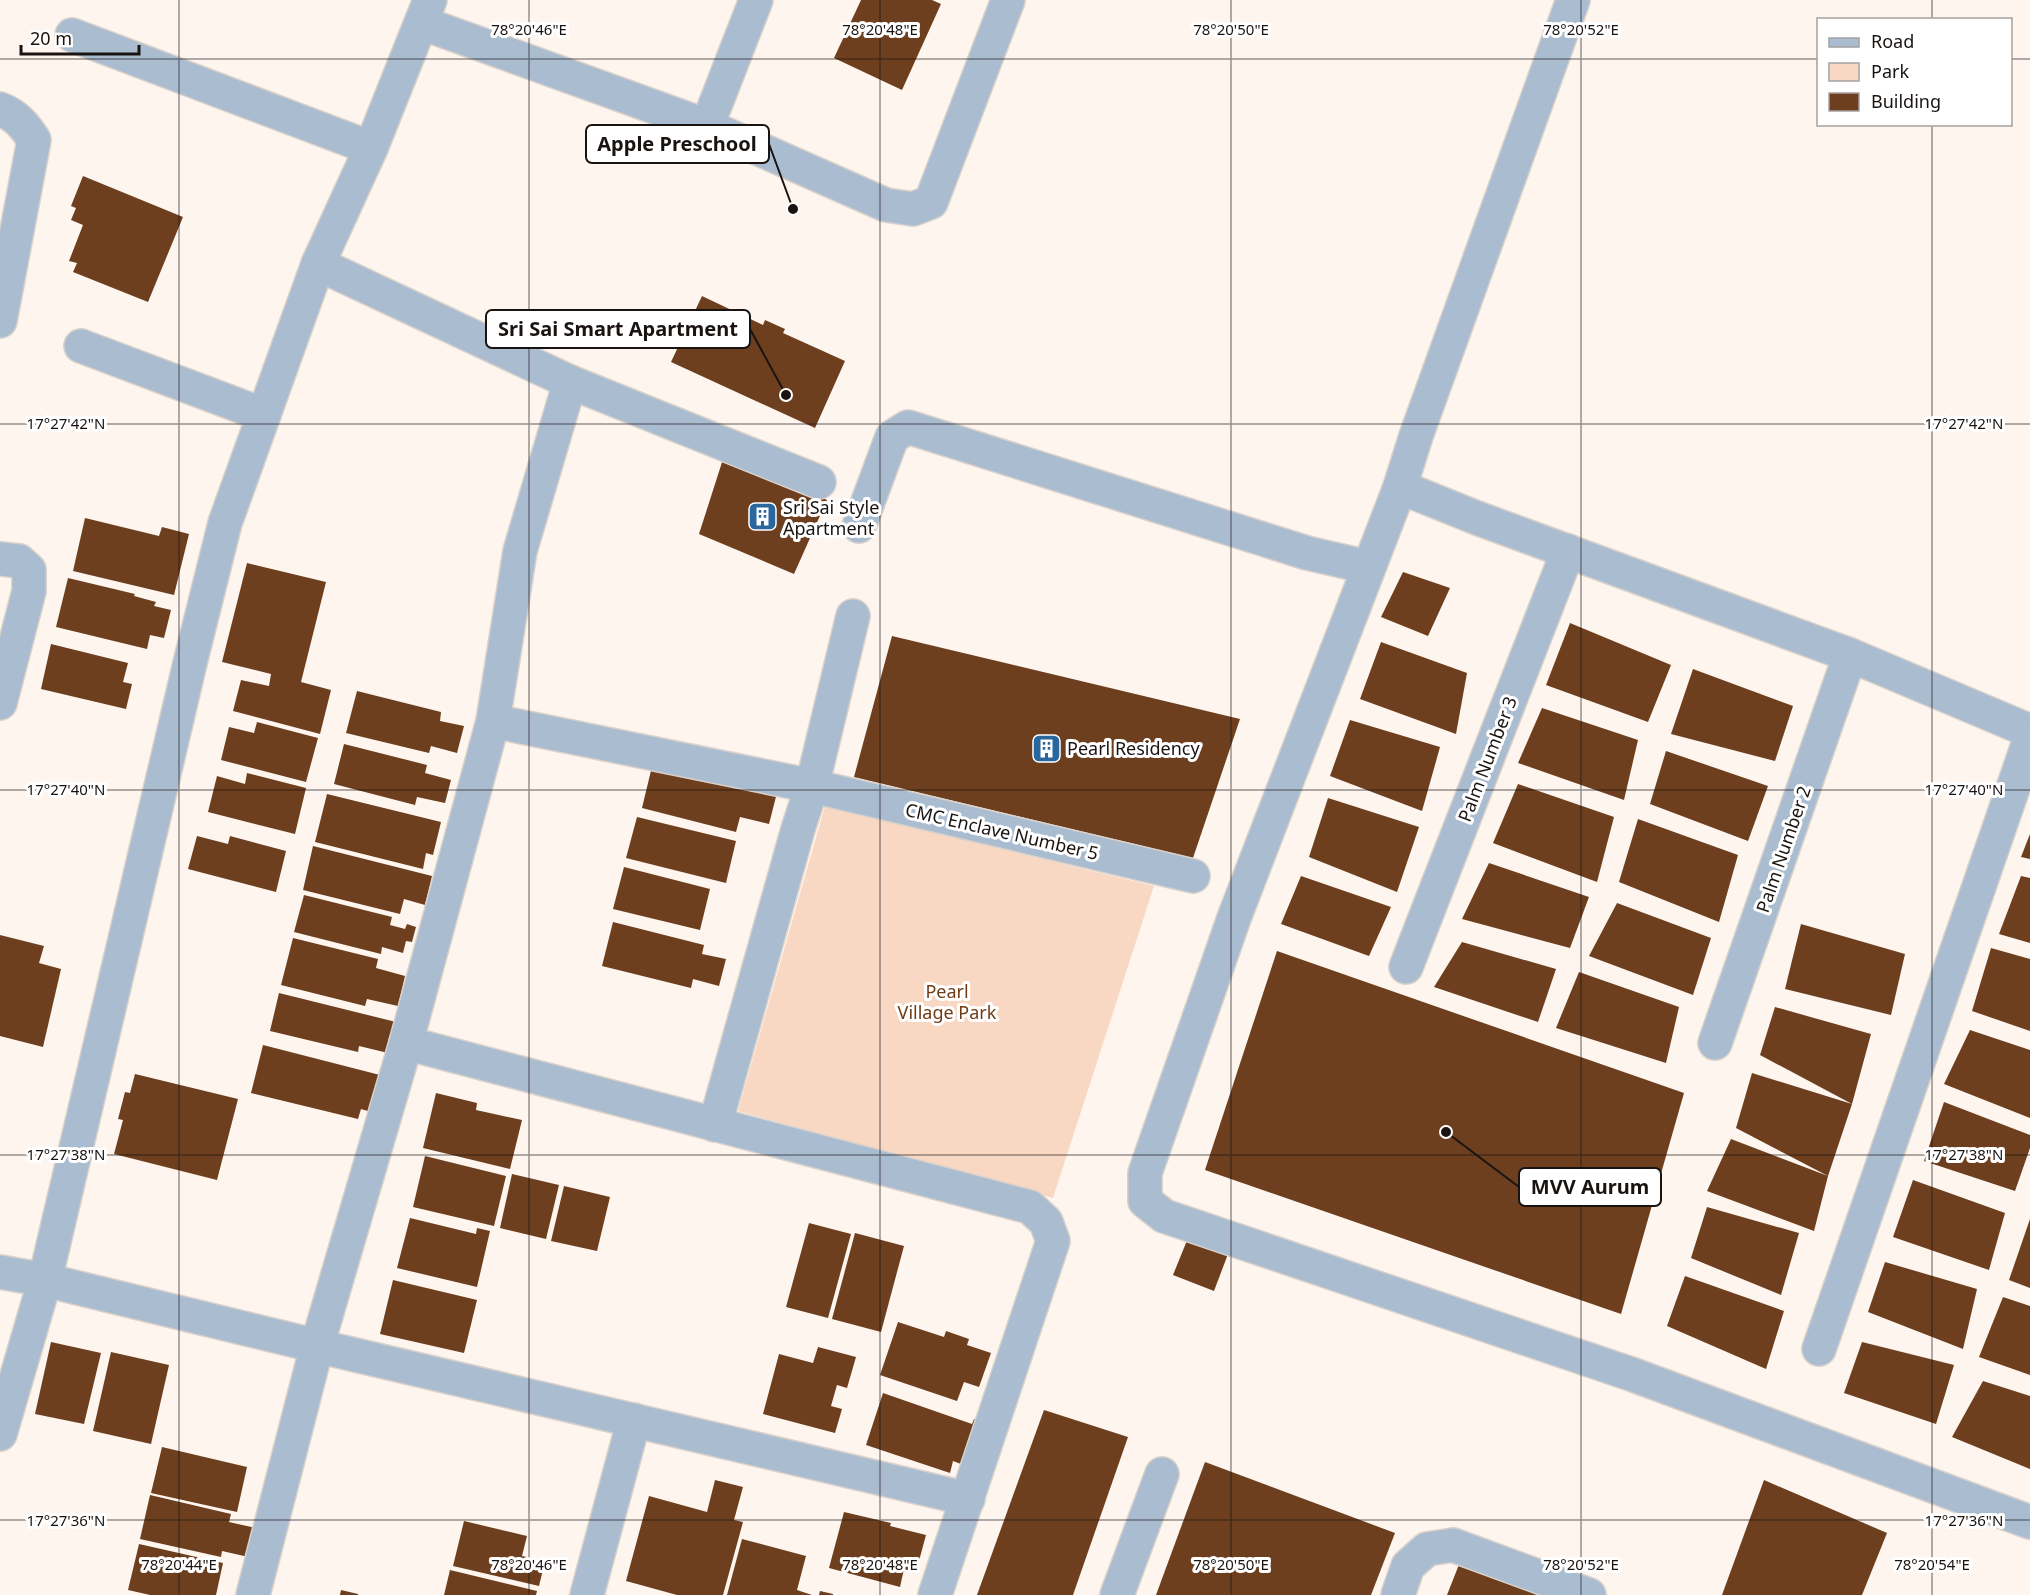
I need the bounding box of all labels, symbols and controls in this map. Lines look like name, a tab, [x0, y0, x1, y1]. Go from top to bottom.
scale bar	[21, 18, 140, 56]
legend	[1817, 18, 2012, 126]
text: 78°20'46"E	[491, 19, 567, 39]
text: 78°20'48"E	[842, 19, 918, 39]
text: 78°20'50"E	[1193, 19, 1269, 39]
text: 78°20'52"E	[1543, 19, 1619, 39]
text: 20 m	[30, 26, 72, 50]
text: Road	[1871, 29, 1914, 53]
text: Park	[1871, 59, 1909, 83]
text: Building	[1871, 89, 1941, 113]
callout: Apple Preschool	[586, 125, 769, 163]
text: Apple Preschool	[597, 130, 757, 157]
callout: Sri Sai Smart Apartment	[486, 310, 750, 348]
text: Sri Sai Smart Apartment	[498, 315, 738, 342]
text: 17°27'42"N	[27, 413, 105, 433]
text: 17°27'42"N	[1925, 413, 2003, 433]
place label: Sri Sai Style Apartment	[783, 495, 879, 540]
building icon: Sri Sai Style Apartment	[746, 501, 778, 533]
street label: Palm Number 3	[1452, 693, 1522, 825]
building icon: Pearl Residency	[1030, 732, 1062, 764]
place label: Pearl Residency	[1067, 736, 1200, 760]
text: 17°27'40"N	[27, 779, 105, 799]
text: 17°27'40"N	[1925, 779, 2003, 799]
street label: Palm Number 2	[1750, 782, 1816, 916]
street label: CMC Enclave Number 5	[903, 797, 1101, 865]
park label: Pearl Village Park	[898, 979, 997, 1024]
text: 17°27'38"N	[27, 1144, 105, 1164]
text: 17°27'38"N	[1925, 1144, 2003, 1164]
callout: MVV Aurum	[1519, 1168, 1661, 1206]
text: MVV Aurum	[1531, 1173, 1649, 1200]
text: 17°27'36"N	[27, 1510, 105, 1530]
text: 17°27'36"N	[1925, 1510, 2003, 1530]
text: 78°20'44"E	[141, 1554, 217, 1574]
text: 78°20'46"E	[491, 1554, 567, 1574]
text: 78°20'48"E	[842, 1554, 918, 1574]
text: 78°20'50"E	[1193, 1554, 1269, 1574]
text: 78°20'52"E	[1543, 1554, 1619, 1574]
text: 78°20'54"E	[1894, 1554, 1970, 1574]

